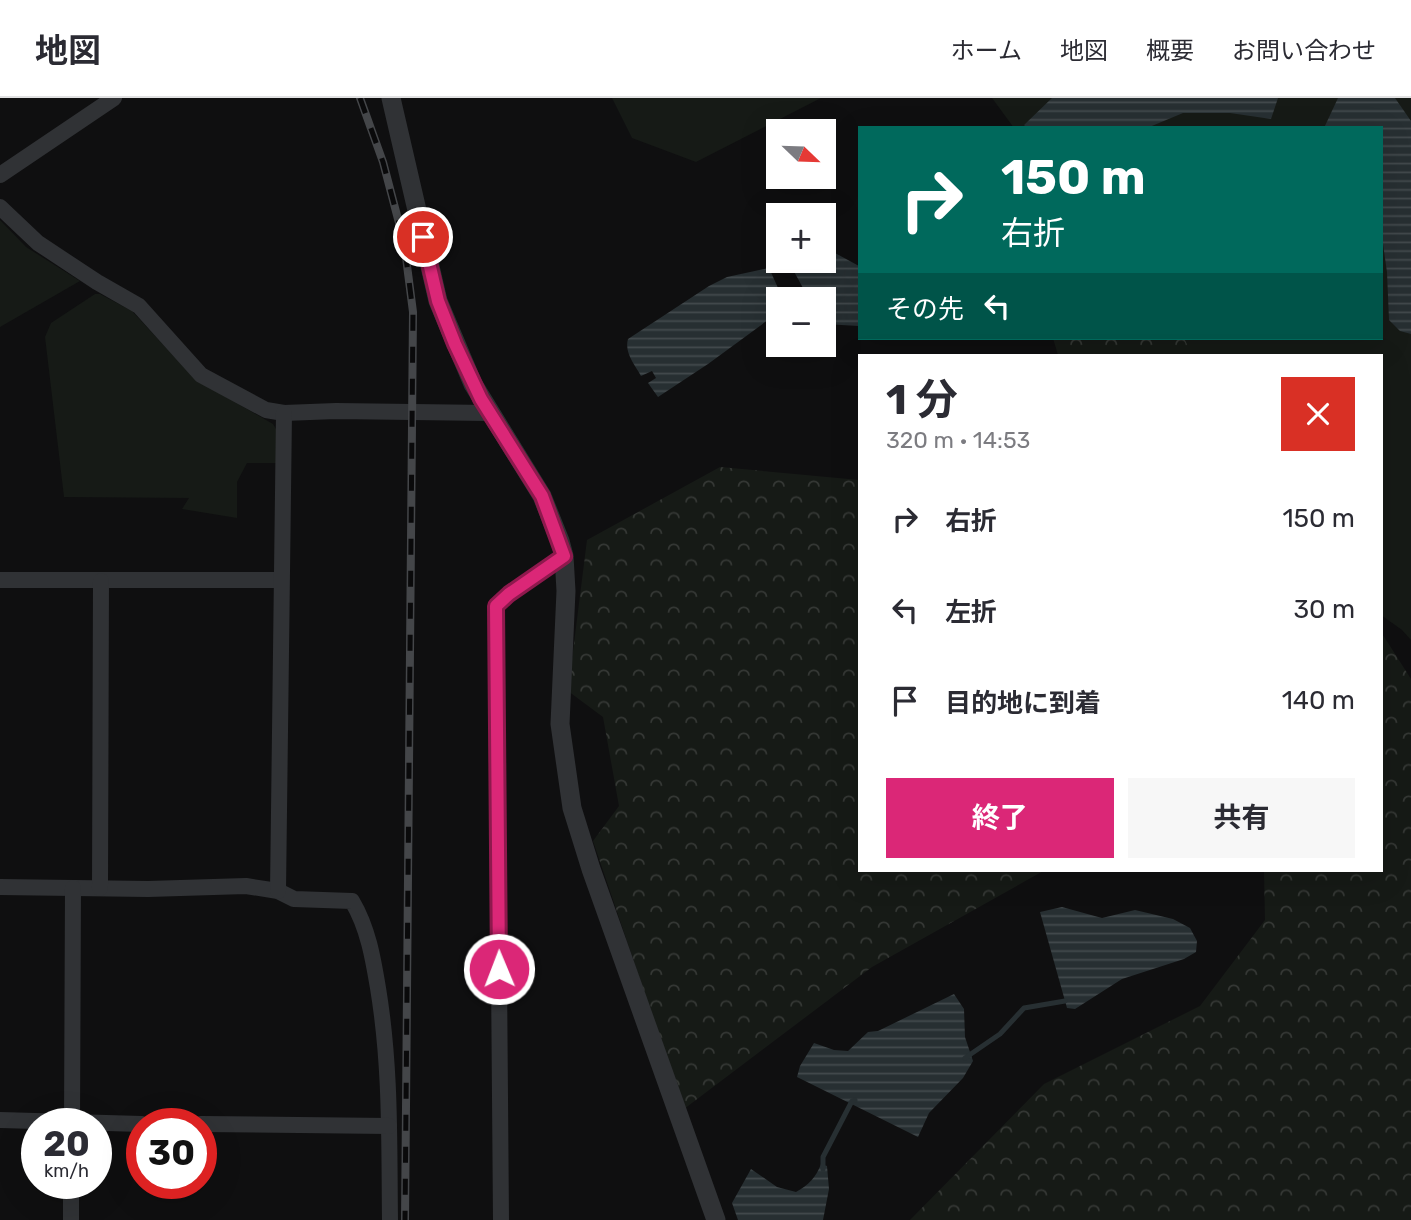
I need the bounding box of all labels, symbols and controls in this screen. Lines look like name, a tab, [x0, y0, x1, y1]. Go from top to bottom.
text: 地図	[35, 31, 101, 70]
text: ホーム	[951, 37, 1022, 65]
text: 地図	[1060, 37, 1108, 65]
text: 概要	[1146, 37, 1194, 65]
text: お問い合わせ	[1232, 37, 1376, 65]
north arrow	[766, 119, 836, 189]
map controls	[766, 119, 836, 357]
text: 150 m	[1001, 148, 1146, 206]
icon: right	[886, 154, 977, 245]
button: +	[766, 203, 836, 273]
pin	[393, 207, 453, 267]
text: 右折	[1001, 214, 1065, 252]
icon: arrive	[404, 218, 442, 256]
button: −	[766, 287, 836, 357]
icon: left	[978, 287, 1016, 325]
text: その先	[886, 294, 964, 325]
text: 1 分	[886, 375, 958, 425]
button: close	[1281, 377, 1355, 451]
text: 320 m · 14:53	[886, 426, 1030, 454]
icon: right	[886, 500, 924, 538]
text: 150 m	[1282, 503, 1355, 534]
text: 右折	[945, 506, 997, 537]
icon: left	[886, 591, 924, 629]
text: 30 m	[1293, 594, 1355, 625]
text: 左折	[945, 597, 997, 628]
icon: arrive	[886, 682, 924, 720]
text: 140 m	[1282, 685, 1355, 716]
text: 目的地に到着	[945, 688, 1101, 719]
button: 終了	[886, 778, 1114, 858]
button: 共有	[1128, 778, 1355, 858]
position arrow	[462, 932, 536, 1006]
speed limit sign: 30	[126, 1108, 217, 1199]
text: 20	[43, 1123, 90, 1165]
text: km/h	[44, 1160, 89, 1182]

